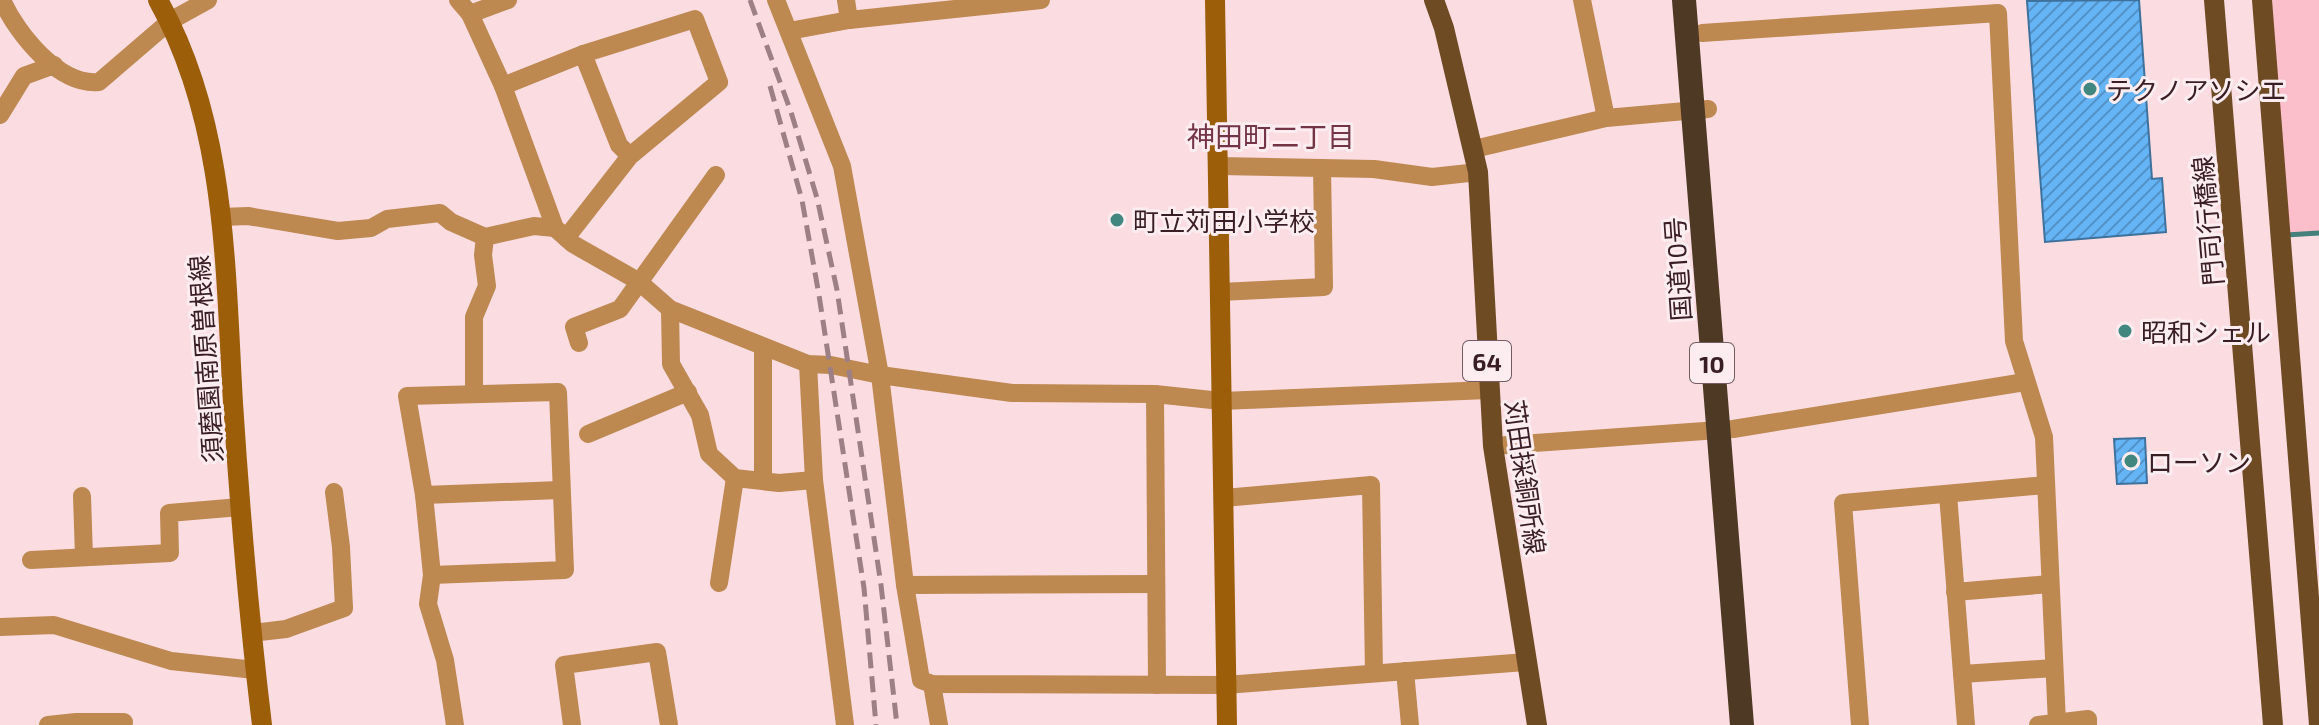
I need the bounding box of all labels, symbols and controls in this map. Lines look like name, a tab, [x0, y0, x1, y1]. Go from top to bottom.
place label: テクノアソシエ	[2106, 74, 2286, 105]
marker: テクノアソシエ	[2081, 80, 2099, 98]
district label: 神田町二丁目	[1187, 119, 1355, 153]
street label: 門司行橋線	[2186, 155, 2228, 287]
place label: 町立苅田小学校	[1133, 205, 1315, 236]
marker: 町立苅田小学校	[1108, 211, 1126, 229]
street label: 国道10号	[1658, 216, 1696, 322]
street label: 須磨園南原曽根線	[182, 254, 228, 464]
place label: 昭和シェル	[2141, 316, 2271, 347]
marker: 昭和シェル	[2116, 322, 2134, 340]
road number: 64	[1463, 341, 1511, 381]
road number: 10	[1690, 343, 1734, 383]
street label: 苅田採銅所線	[1500, 398, 1552, 556]
place label: ローソン	[2147, 446, 2251, 477]
marker: ローソン	[2122, 452, 2140, 470]

